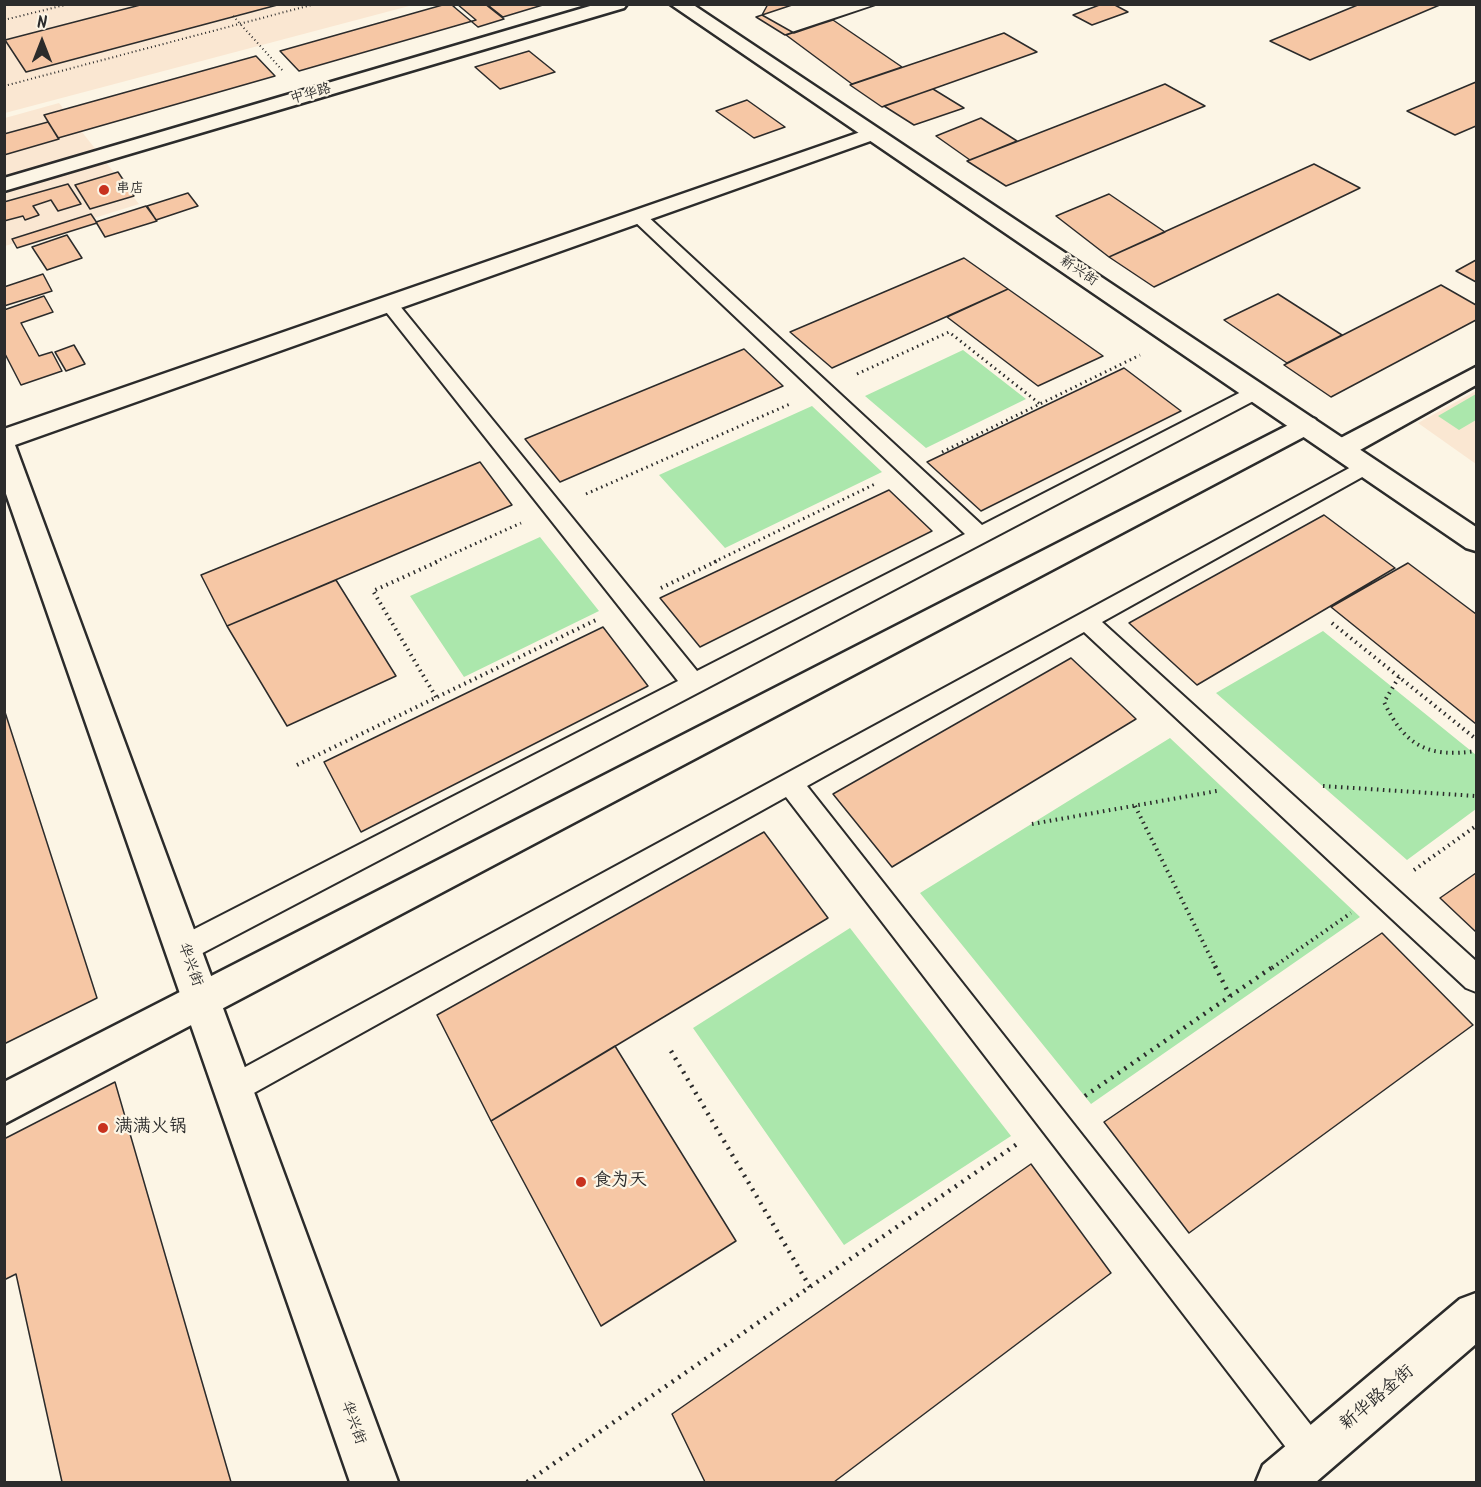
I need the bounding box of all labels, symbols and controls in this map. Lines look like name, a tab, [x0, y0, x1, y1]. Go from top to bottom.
text: N	[37, 11, 47, 36]
north arrow	[12, 12, 72, 72]
street label: 中华路	[288, 81, 334, 109]
place label: 串店	[116, 182, 144, 198]
marker: 串店	[97, 183, 111, 197]
street label: 新兴街	[1056, 253, 1100, 291]
street label: 华兴街	[173, 941, 205, 989]
place label: 满满火锅	[115, 1117, 187, 1139]
marker: 满满火锅	[96, 1121, 110, 1135]
place label: 食为天	[593, 1171, 647, 1193]
marker: 食为天	[574, 1175, 588, 1189]
street label: 新华路金街	[1337, 1362, 1419, 1436]
street label: 华兴街	[336, 1399, 368, 1447]

